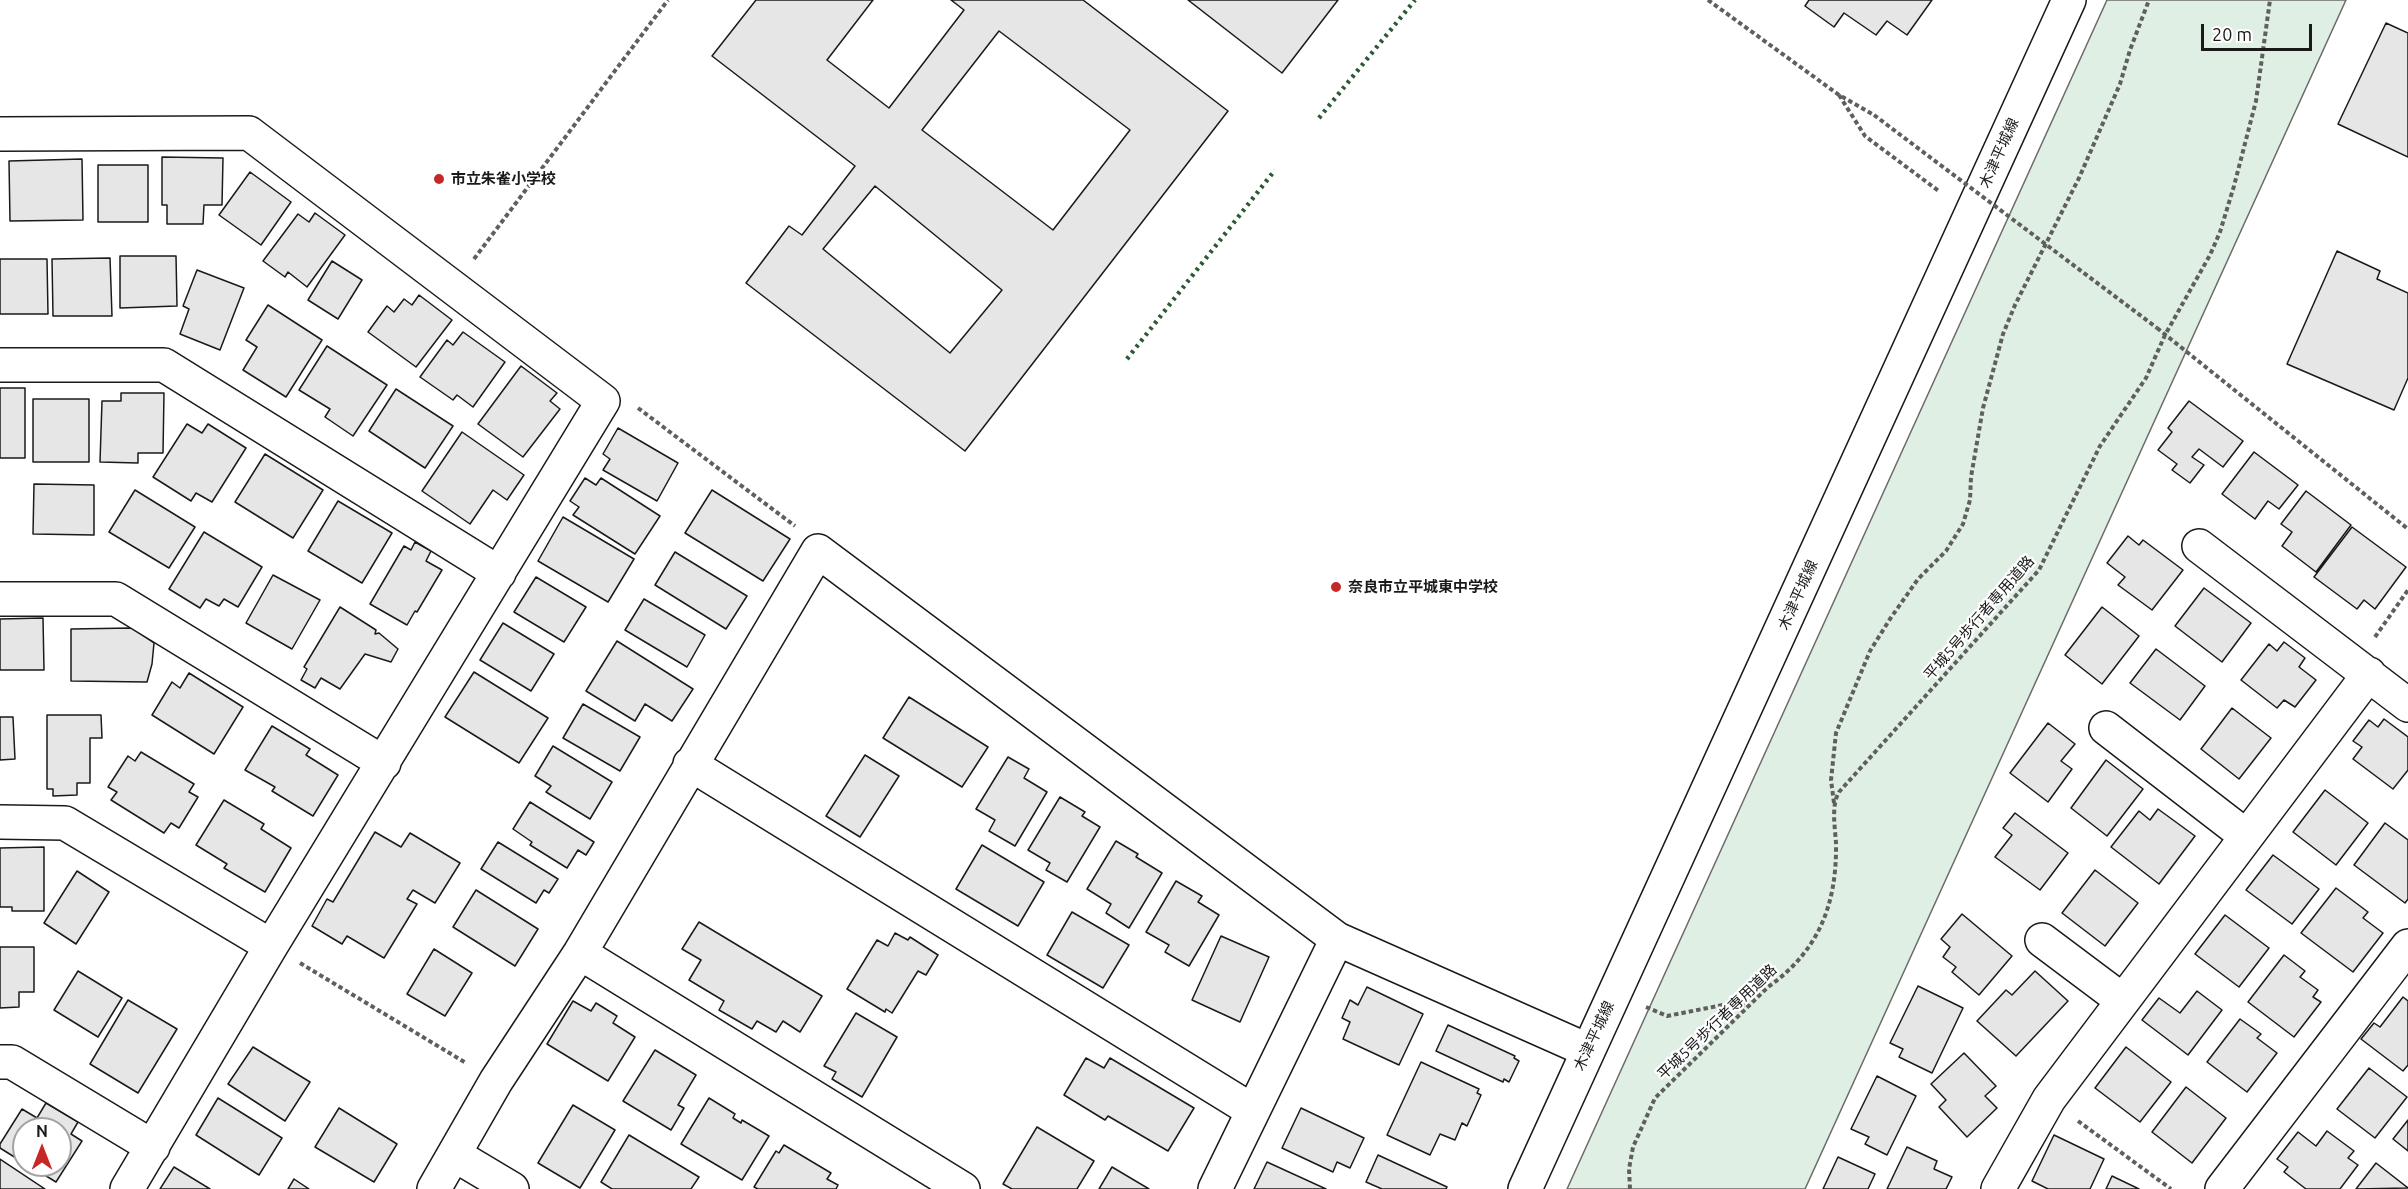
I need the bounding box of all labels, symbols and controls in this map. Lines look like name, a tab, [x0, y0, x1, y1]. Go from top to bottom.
scale bar	[2204, 12, 2315, 50]
text: 20 m	[2212, 24, 2252, 44]
street label: 木津平城線	[1976, 115, 2022, 191]
place label: 市立朱雀小学校	[451, 170, 556, 188]
marker: 市立朱雀小学校	[432, 172, 446, 186]
street label: 平城5号歩行者専用道路	[1920, 552, 2038, 684]
street label: 木津平城線	[1775, 557, 1821, 633]
place label: 奈良市立平城東中学校	[1348, 578, 1498, 596]
marker: 奈良市立平城東中学校	[1329, 580, 1343, 594]
street label: 平城5号歩行者専用道路	[1654, 960, 1780, 1084]
street label: 木津平城線	[1570, 998, 1618, 1074]
north arrow	[12, 1117, 72, 1177]
text: N	[36, 1122, 48, 1140]

